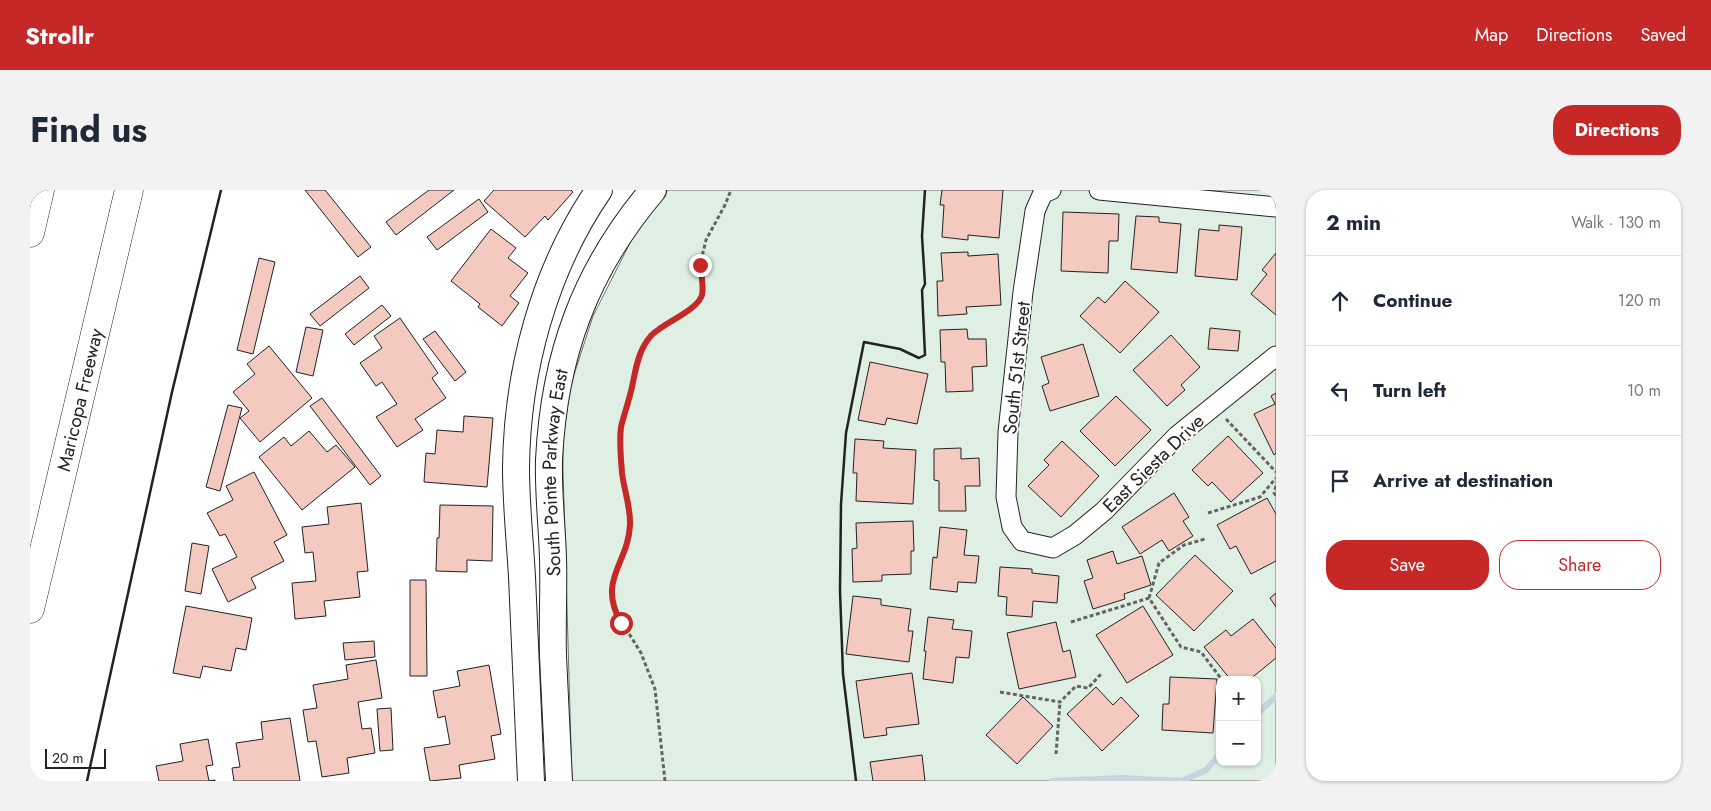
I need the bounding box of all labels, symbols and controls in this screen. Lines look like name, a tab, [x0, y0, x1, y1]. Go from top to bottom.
text: Strollr	[25, 18, 94, 53]
text: Map	[1475, 22, 1508, 48]
text: Directions	[1536, 22, 1612, 48]
text: Saved	[1640, 22, 1686, 48]
text: Find us	[30, 105, 147, 155]
button: Directions	[1553, 105, 1681, 155]
text: 2 min	[1326, 208, 1381, 238]
text: Walk · 130 m	[1571, 211, 1661, 234]
route end	[689, 254, 712, 277]
icon: ahead	[1326, 287, 1354, 315]
text: Continue	[1373, 287, 1452, 314]
text: 120 m	[1618, 289, 1661, 312]
street label: South 51st Street	[996, 300, 1037, 436]
street label: Maricopa Freeway	[50, 325, 110, 474]
street label: South Pointe Parkway East	[536, 366, 575, 576]
icon: left	[1326, 377, 1354, 405]
text: Turn left	[1373, 377, 1446, 404]
text: 10 m	[1627, 379, 1661, 402]
street label: East Siesta Drive	[1097, 408, 1210, 519]
icon: arrive	[1326, 467, 1354, 495]
text: Arrive at destination	[1373, 467, 1553, 494]
button: Save	[1326, 540, 1489, 590]
button: Share	[1499, 540, 1661, 590]
route start	[610, 612, 633, 635]
map controls	[1216, 676, 1261, 766]
button: +	[1216, 676, 1261, 721]
button: −	[1216, 721, 1261, 766]
scale bar	[45, 746, 106, 769]
text: 20 m	[52, 748, 84, 768]

